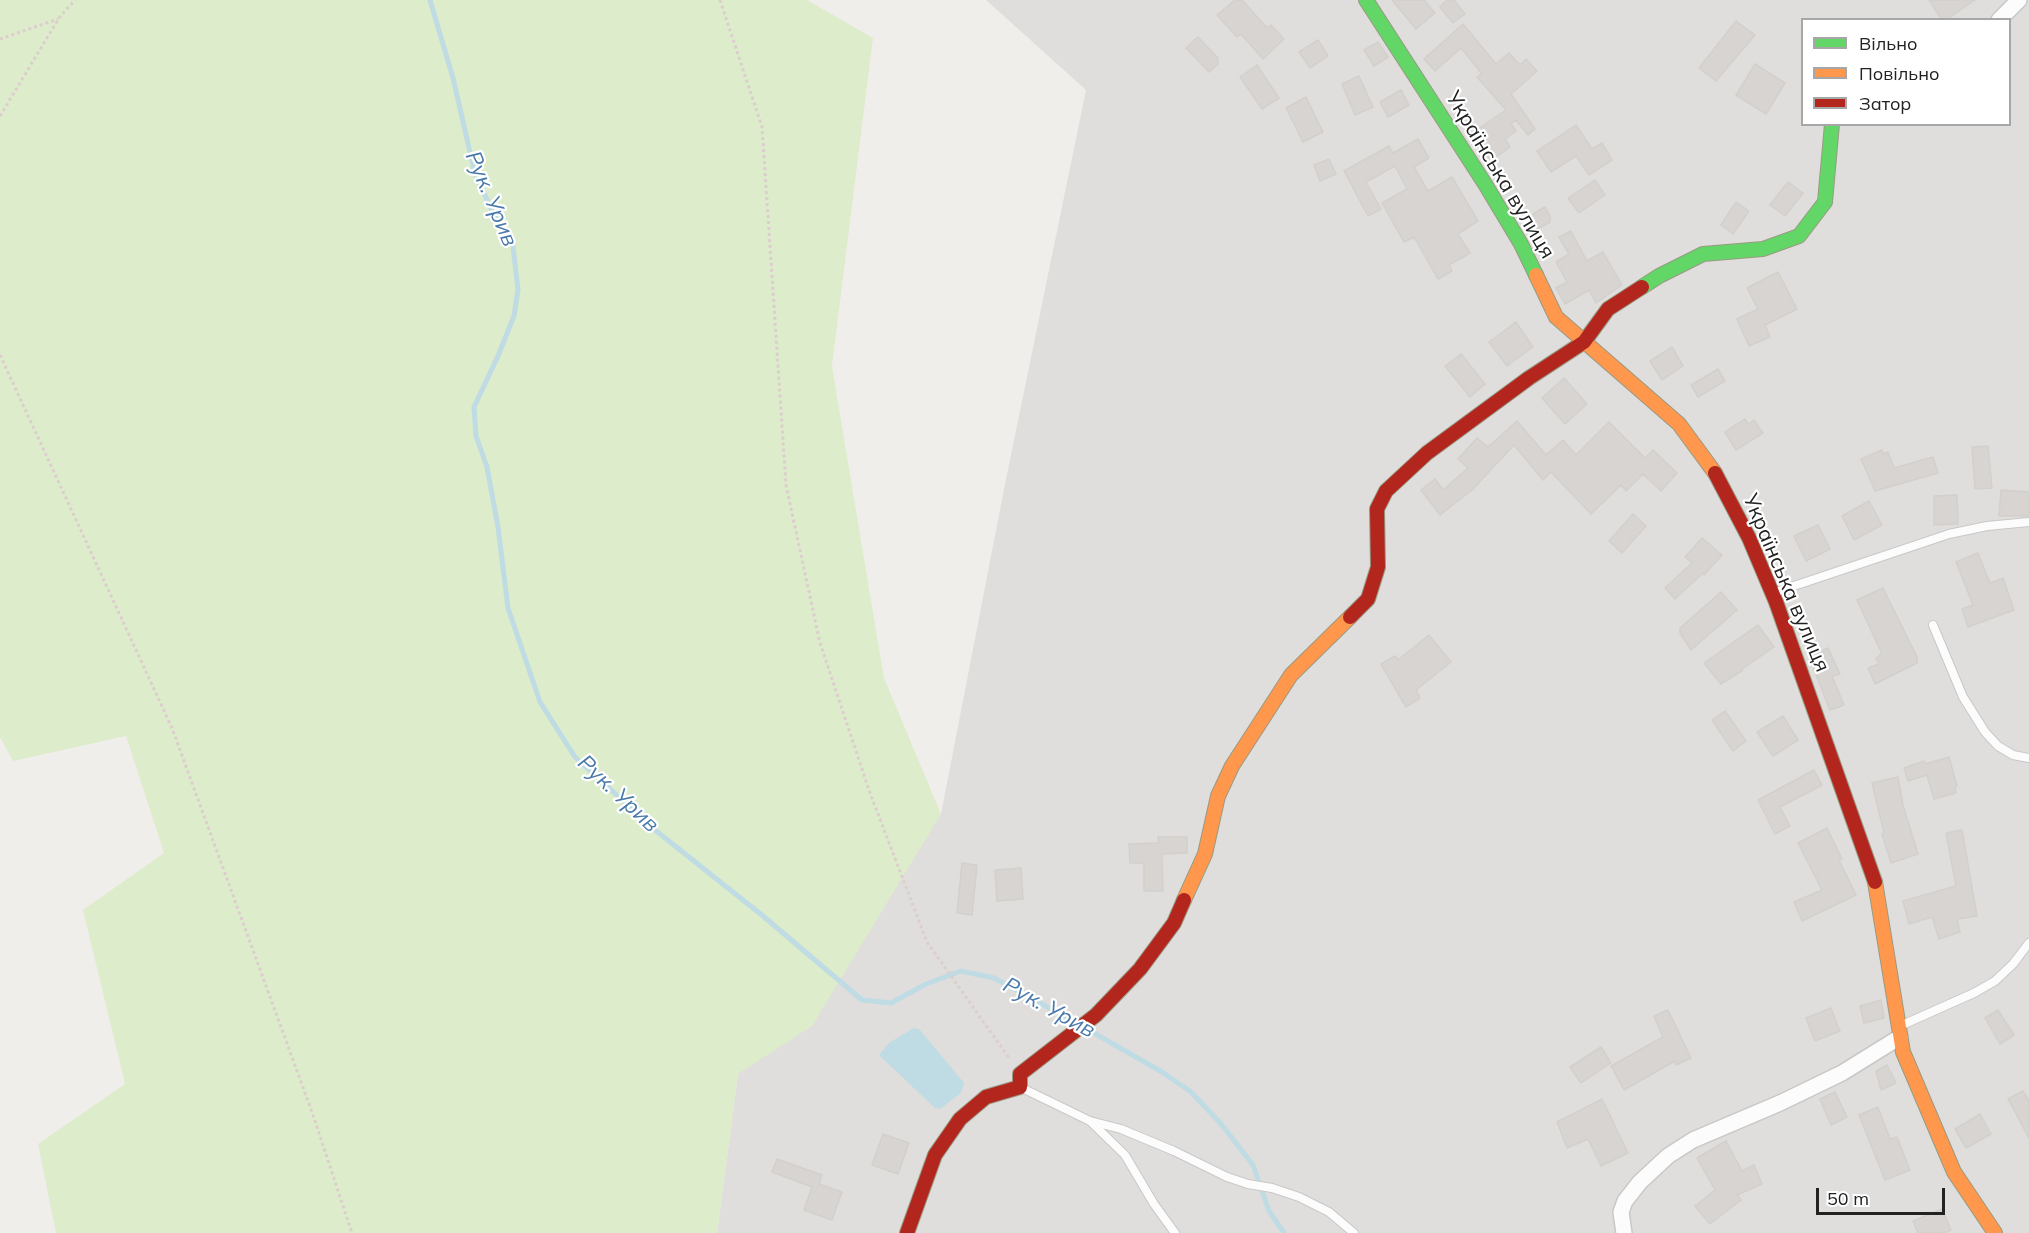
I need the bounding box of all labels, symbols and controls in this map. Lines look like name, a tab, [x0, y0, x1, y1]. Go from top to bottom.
legend	[1801, 18, 2011, 126]
text: Вільно	[1859, 32, 1917, 55]
text: Повільно	[1859, 62, 1939, 85]
street label: Українська вулиця	[1440, 87, 1560, 263]
text: Затор	[1859, 92, 1911, 115]
water label: Рук. Урив	[459, 147, 523, 251]
street label: Українська вулиця	[1737, 490, 1835, 676]
water label: Рук. Урив	[572, 750, 664, 838]
water label: Рук. Урив	[998, 972, 1100, 1044]
scale bar	[1819, 1176, 1948, 1214]
text: 50 m	[1827, 1187, 1869, 1210]

